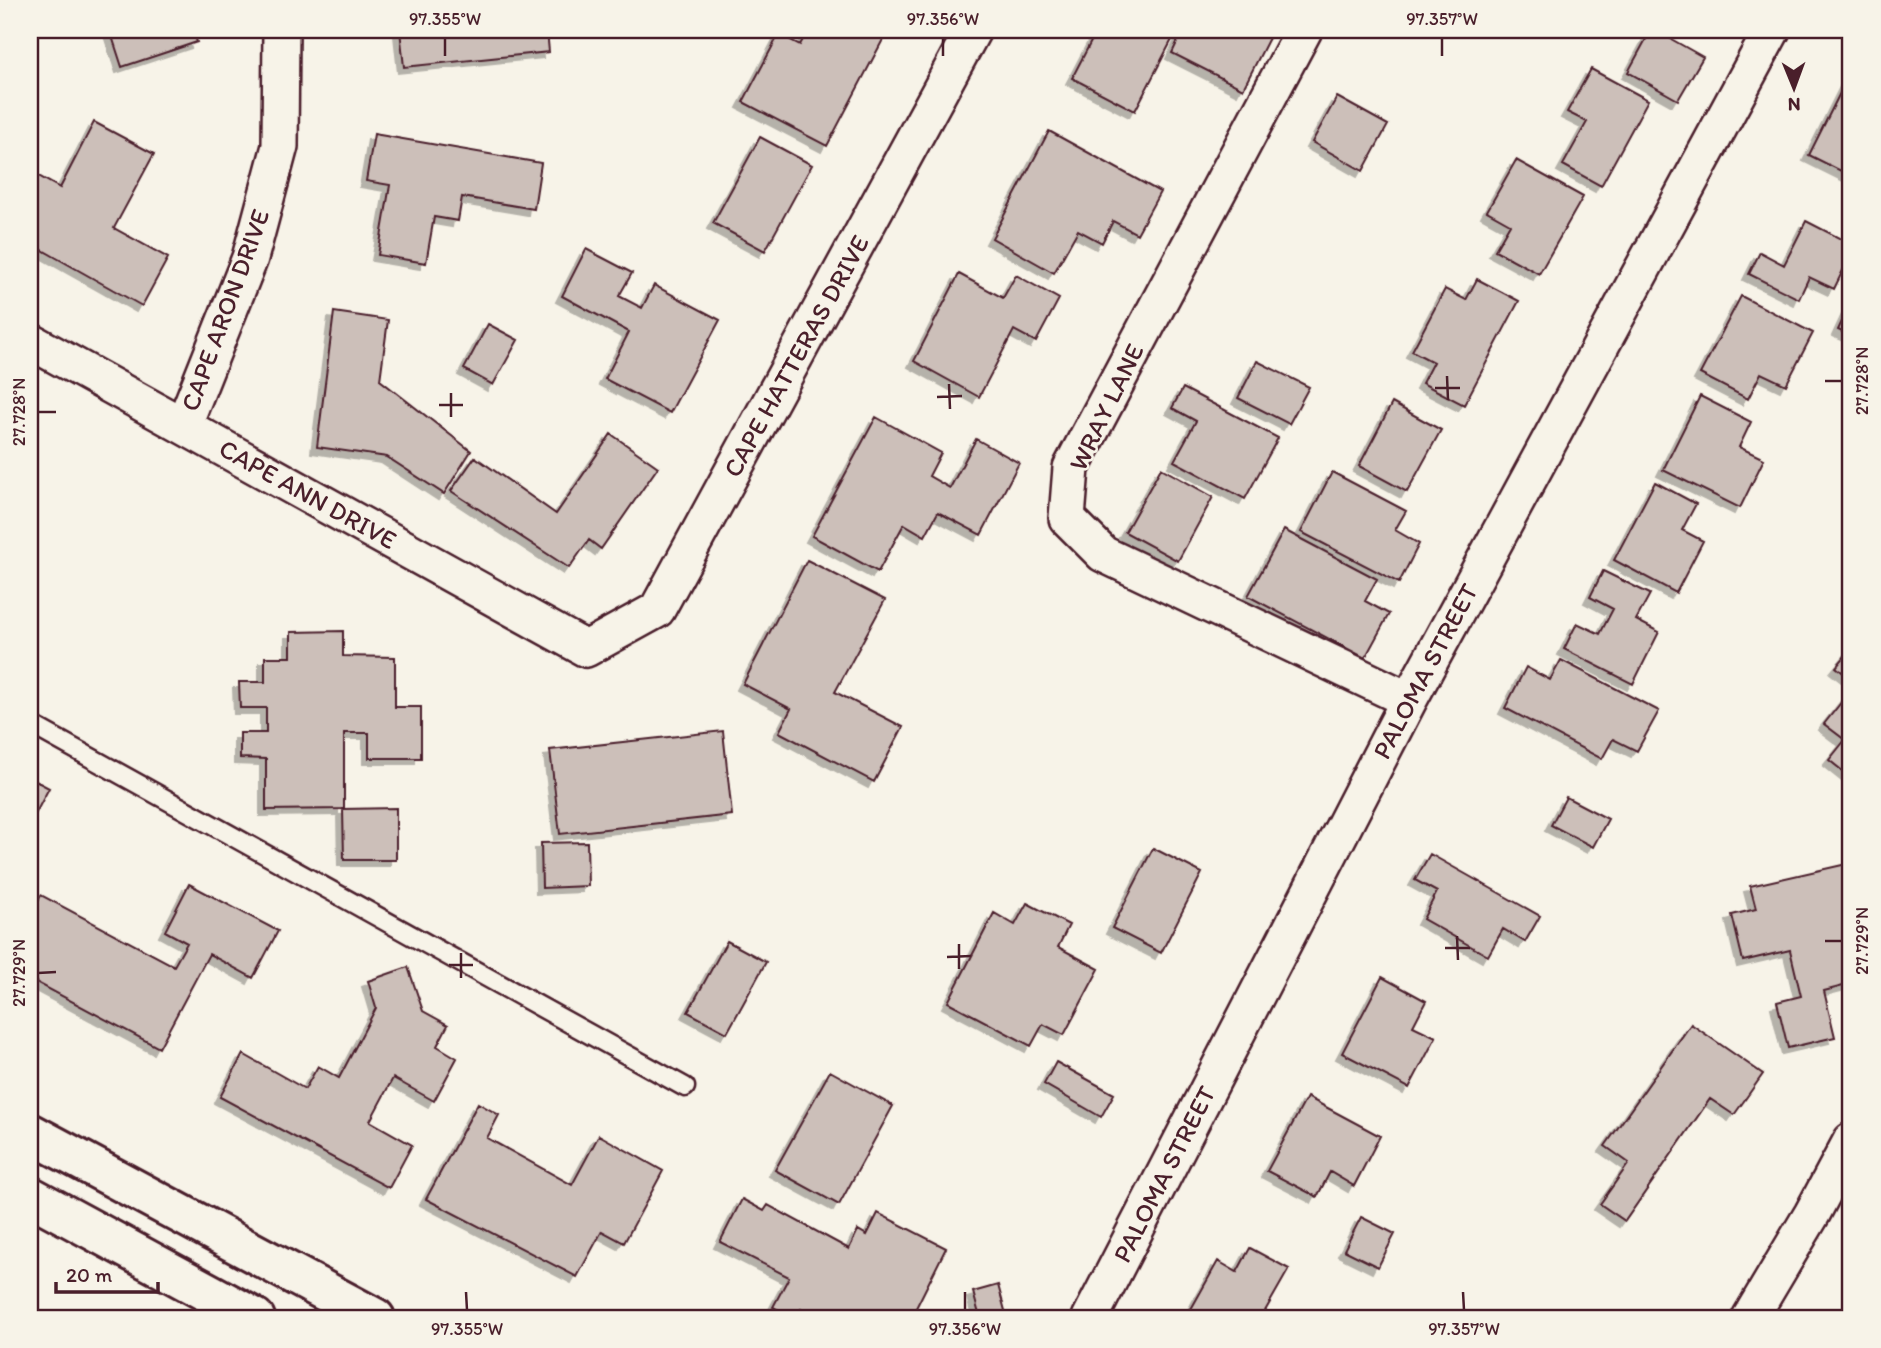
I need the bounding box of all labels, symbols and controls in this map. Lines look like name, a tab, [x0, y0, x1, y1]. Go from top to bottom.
text: 97.355°W	[409, 8, 481, 30]
text: 97.356°W	[907, 8, 979, 30]
text: 97.357°W	[1406, 8, 1478, 30]
north arrow	[1758, 52, 1828, 122]
text: N	[1788, 93, 1801, 116]
street label: CAPE ARON DRIVE	[174, 205, 276, 415]
street label: CAPE HATTERAS DRIVE	[716, 229, 876, 483]
street label: WRAY LANE	[1062, 338, 1150, 476]
text: 27.728°N	[1851, 347, 1873, 415]
text: 27.728°N	[8, 378, 30, 446]
street label: CAPE ANN DRIVE	[214, 432, 402, 556]
street label: PALOMA STREET	[1365, 577, 1485, 764]
text: 27.729°N	[1851, 907, 1873, 975]
text: 27.729°N	[8, 939, 30, 1007]
street label: PALOMA STREET	[1106, 1080, 1222, 1268]
scale bar	[56, 1250, 158, 1294]
text: 20 m	[66, 1262, 113, 1287]
text: 97.355°W	[431, 1318, 503, 1340]
text: 97.356°W	[929, 1318, 1001, 1340]
text: 97.357°W	[1428, 1318, 1500, 1340]

